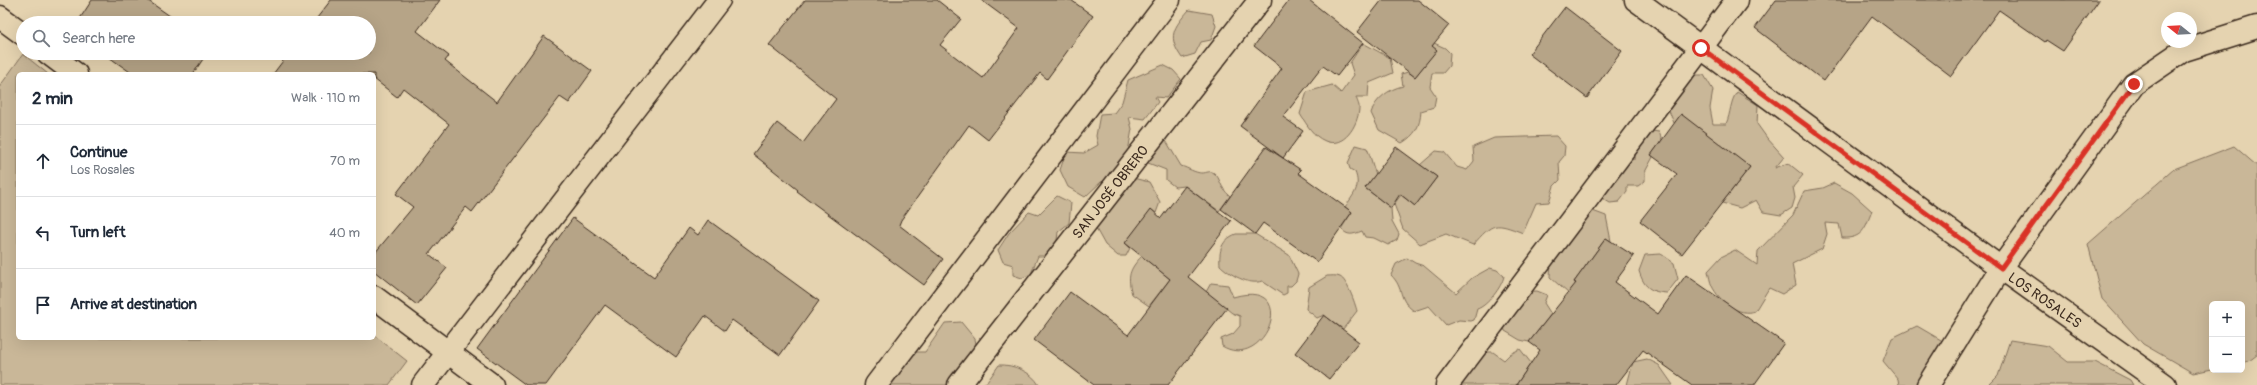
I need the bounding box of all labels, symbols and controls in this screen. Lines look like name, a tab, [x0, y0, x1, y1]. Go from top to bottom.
north arrow	[2161, 12, 2197, 48]
search box	[16, 16, 376, 60]
icon: search	[30, 27, 52, 49]
text: Search here	[62, 29, 135, 48]
route start	[1692, 39, 1710, 57]
route end	[2125, 75, 2143, 93]
text: 2 min	[32, 88, 73, 109]
text: Walk · 110 m	[291, 90, 360, 106]
street label: SAN JOSÉ OBRERO	[1068, 142, 1152, 242]
text: Continue	[70, 143, 128, 162]
icon: ahead	[32, 150, 54, 172]
text: 70 m	[330, 153, 360, 169]
text: Los Rosales	[70, 162, 135, 178]
icon: left	[32, 222, 54, 244]
text: Turn left	[70, 223, 126, 242]
text: 40 m	[329, 225, 360, 241]
street label: LOS ROSALES	[2005, 269, 2085, 332]
icon: arrive	[32, 294, 54, 316]
text: Arrive at destination	[70, 295, 197, 314]
map controls	[2209, 301, 2245, 373]
button: +	[2209, 301, 2245, 337]
button: −	[2209, 337, 2245, 373]

